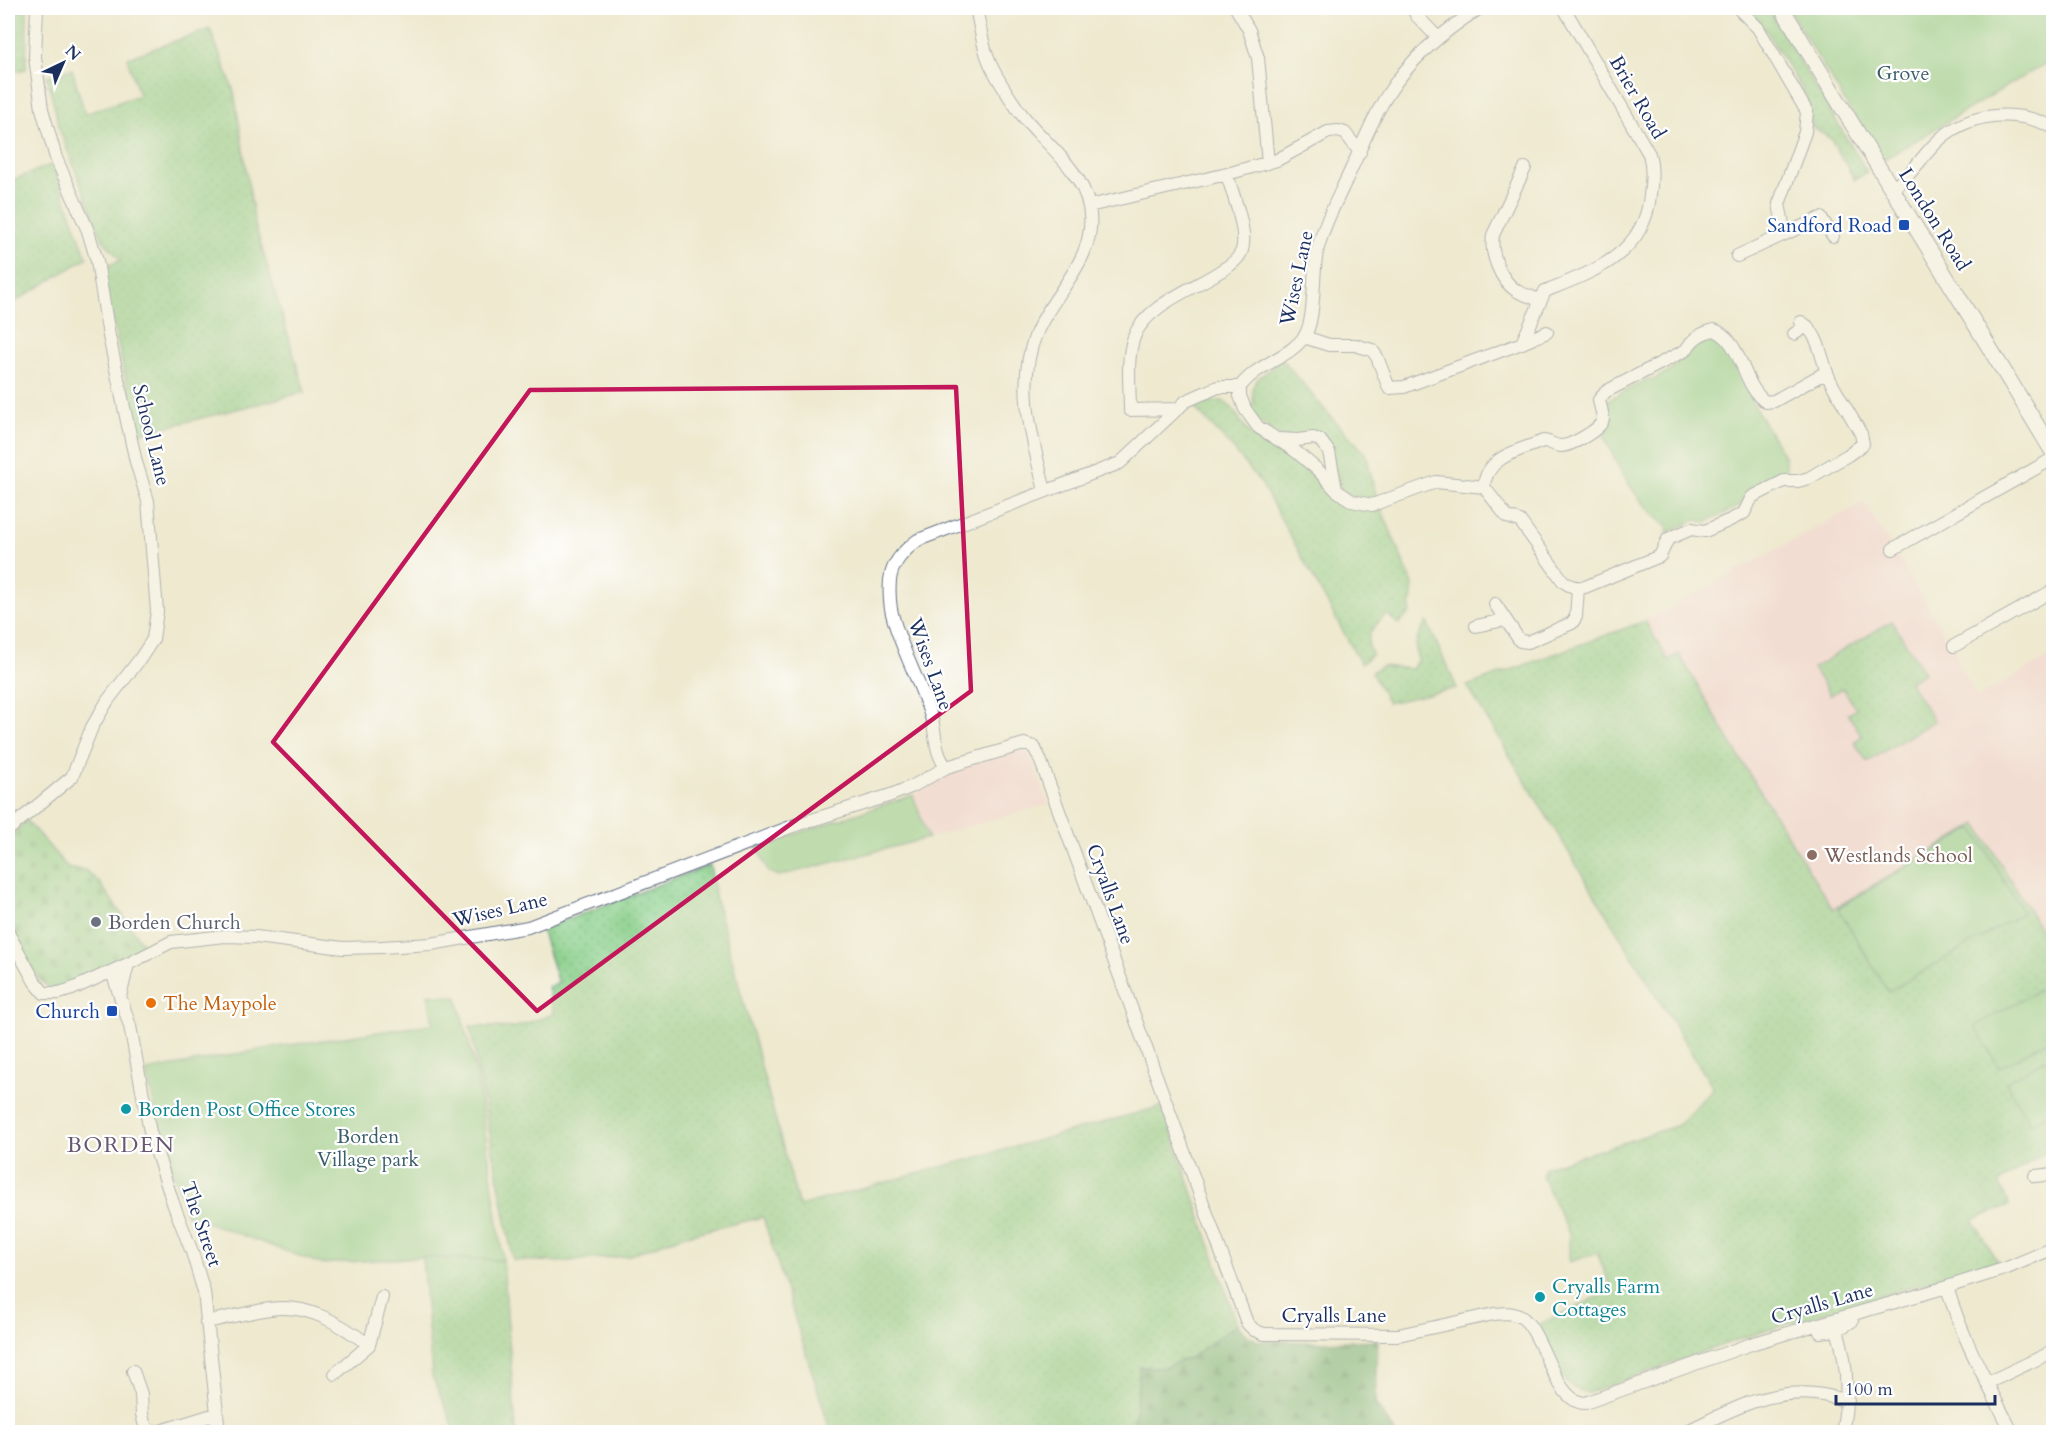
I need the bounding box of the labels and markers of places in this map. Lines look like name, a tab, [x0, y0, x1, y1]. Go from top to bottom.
place label: Sandford Road	[1767, 212, 1892, 239]
marker: Sandford Road	[1897, 218, 1911, 232]
place label: Westlands School	[1823, 842, 1973, 869]
marker: Westlands School	[1805, 848, 1819, 862]
place label: Borden Church	[108, 909, 241, 936]
marker: Borden Church	[89, 915, 103, 929]
place label: The Maypole	[163, 990, 277, 1017]
marker: The Maypole	[144, 996, 158, 1010]
place label: Church	[35, 998, 100, 1025]
marker: Church	[105, 1004, 119, 1018]
place label: Borden Post Office Stores	[138, 1096, 356, 1123]
marker: Borden Post Office Stores	[119, 1102, 133, 1116]
place label: Cryalls Farm Cottages	[1552, 1273, 1660, 1323]
marker: Cryalls Farm Cottages	[1533, 1290, 1547, 1304]

